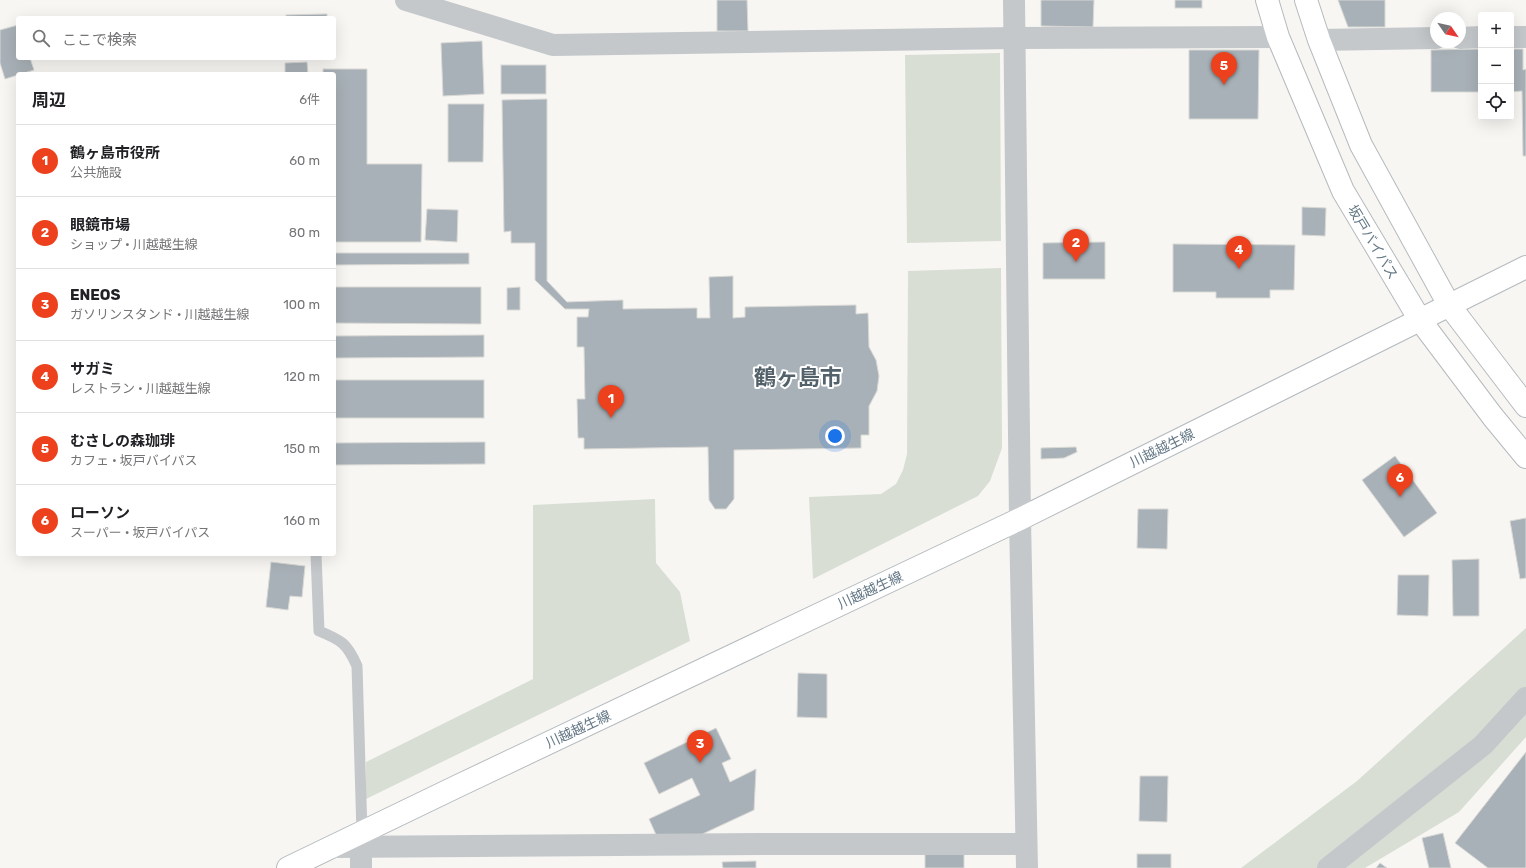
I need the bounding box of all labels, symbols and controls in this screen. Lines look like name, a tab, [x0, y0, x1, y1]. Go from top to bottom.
north arrow	[1430, 12, 1466, 48]
map controls	[1478, 12, 1514, 120]
button: +	[1478, 12, 1514, 48]
search box	[16, 16, 336, 60]
icon: search	[30, 27, 52, 49]
text: ここで検索	[62, 31, 137, 49]
button: −	[1478, 48, 1514, 84]
pin: 5	[1211, 52, 1237, 85]
button: locate	[1478, 84, 1514, 120]
text: 周辺	[32, 90, 66, 110]
text: 6件	[299, 92, 320, 107]
text: 鶴ヶ島市役所	[70, 144, 160, 162]
text: 1	[42, 153, 48, 168]
text: 60 m	[289, 153, 320, 168]
text: 公共施設	[70, 165, 122, 180]
street label: 坂戸バイパス	[1344, 202, 1401, 283]
text: 眼鏡市場	[70, 216, 130, 234]
text: 2	[41, 225, 49, 240]
text: 80 m	[289, 225, 320, 240]
pin: 2	[1063, 229, 1089, 262]
pin: 4	[1226, 236, 1252, 269]
text: ショップ · 川越越生線	[70, 237, 198, 252]
text: ENEOS	[70, 286, 121, 304]
text: 3	[41, 297, 49, 312]
text: 100 m	[283, 297, 320, 312]
text: ガソリンスタンド · 川越越生線	[70, 307, 249, 322]
text: サガミ	[70, 360, 115, 378]
district label: 鶴ヶ島市	[754, 364, 842, 391]
text: 4	[41, 369, 49, 384]
text: 120 m	[284, 369, 320, 384]
text: レストラン · 川越越生線	[70, 381, 211, 396]
pin: 1	[598, 385, 624, 418]
street label: 川越越生線	[1127, 425, 1197, 471]
your location	[825, 426, 845, 446]
text: むさしの森珈琲	[70, 432, 175, 450]
text: 5	[41, 441, 49, 456]
text: 150 m	[284, 441, 320, 456]
text: カフェ · 坂戸バイパス	[70, 453, 197, 468]
pin: 6	[1387, 464, 1413, 497]
text: ローソン	[70, 504, 130, 522]
text: 6	[41, 513, 49, 528]
text: 160 m	[284, 513, 320, 528]
text: スーパー · 坂戸バイパス	[70, 525, 210, 540]
street label: 川越越生線	[835, 568, 906, 613]
street label: 川越越生線	[543, 707, 614, 752]
pin: 3	[687, 730, 713, 763]

